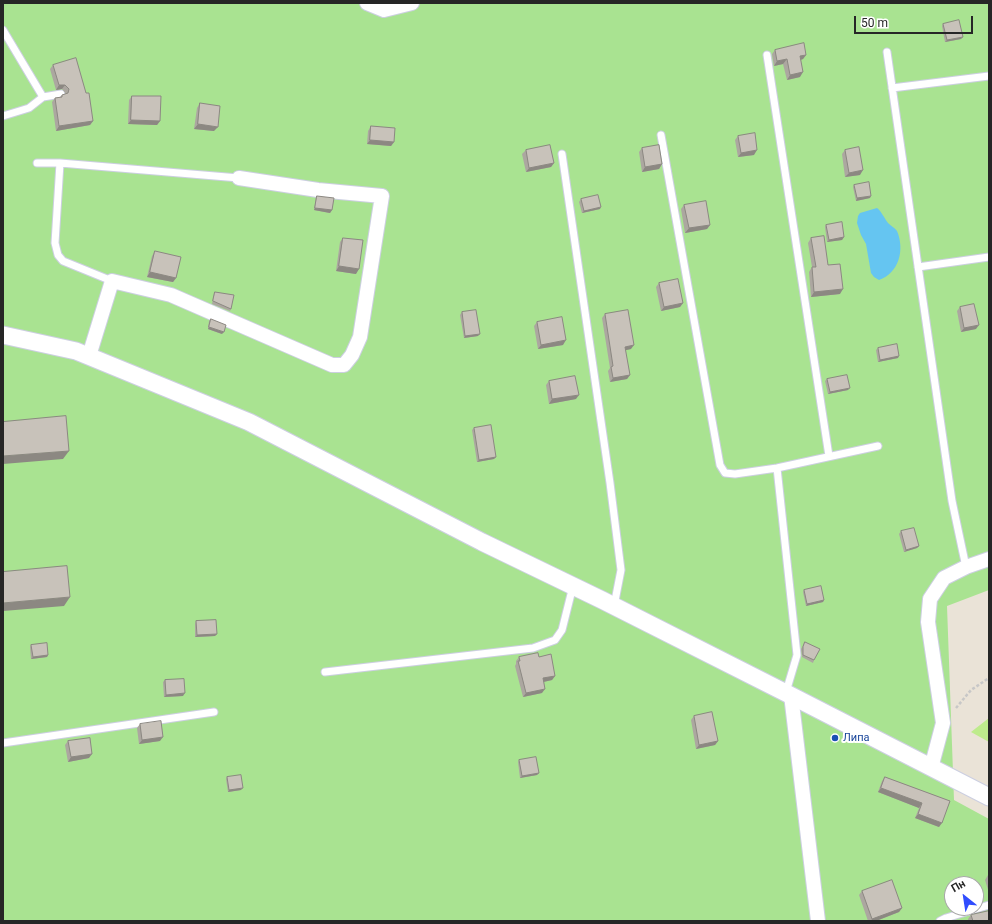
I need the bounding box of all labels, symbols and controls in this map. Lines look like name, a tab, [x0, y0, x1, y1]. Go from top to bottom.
scale bar	[856, 8, 975, 34]
text: 50 m	[861, 16, 888, 30]
place label: Липа	[843, 731, 869, 745]
marker: Липа	[830, 733, 840, 743]
north arrow	[944, 876, 984, 916]
text: Пн	[949, 877, 968, 895]

